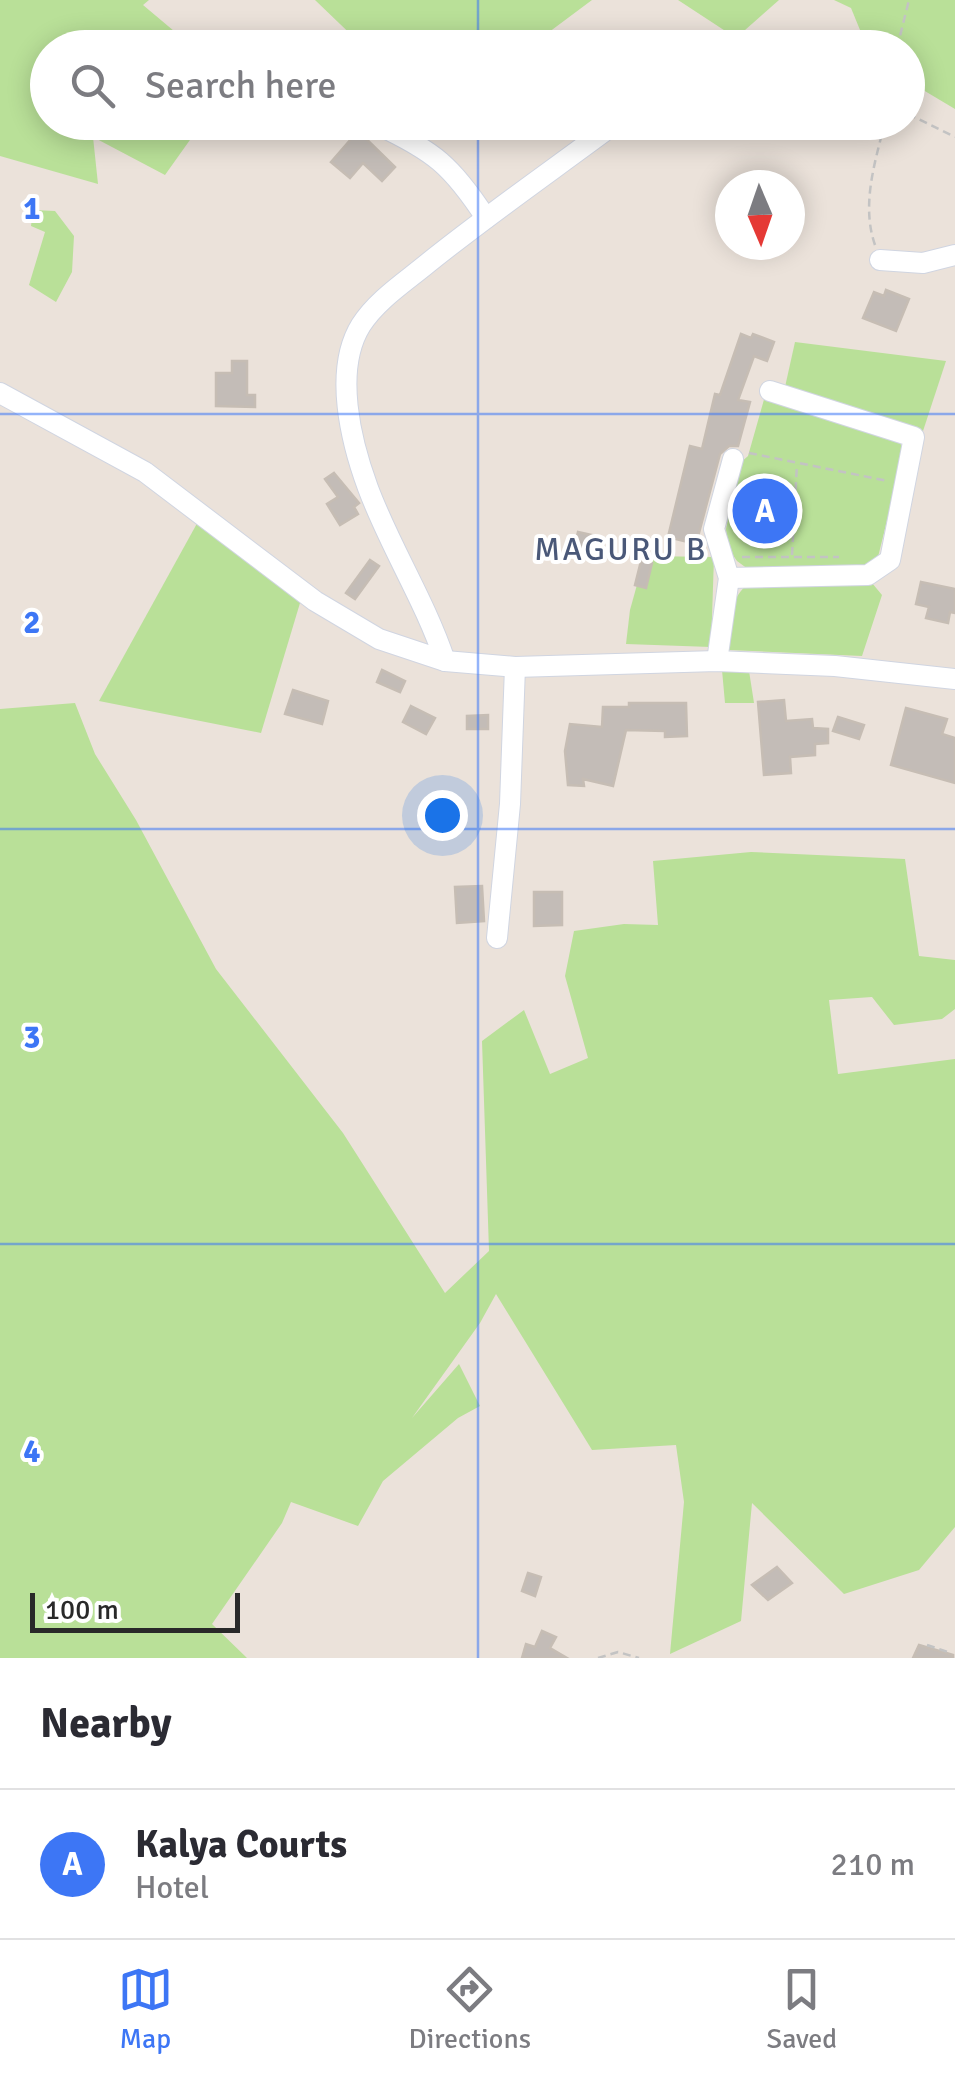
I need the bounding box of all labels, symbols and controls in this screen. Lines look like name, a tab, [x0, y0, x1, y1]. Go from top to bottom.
search box	[30, 30, 925, 140]
icon: search	[65, 58, 120, 113]
text: Search here	[145, 62, 337, 109]
north arrow	[715, 170, 805, 260]
text: 1	[23, 189, 41, 228]
pin: A	[732, 474, 798, 548]
district label: MAGURU B	[534, 530, 708, 569]
text: 2	[23, 603, 41, 642]
your location	[417, 790, 468, 841]
text: 3	[23, 1018, 41, 1057]
text: 4	[23, 1432, 41, 1471]
scale bar	[30, 1588, 240, 1632]
text: 100 m	[45, 1593, 119, 1627]
text: Nearby	[40, 1698, 172, 1749]
text: Kalya Courts	[135, 1821, 347, 1868]
text: A	[62, 1845, 83, 1884]
text: 210 m	[831, 1845, 915, 1884]
text: Hotel	[135, 1868, 209, 1907]
tab: Map	[118, 1962, 173, 2056]
tab: Directions	[409, 1962, 531, 2056]
tab: Saved	[767, 1962, 837, 2056]

